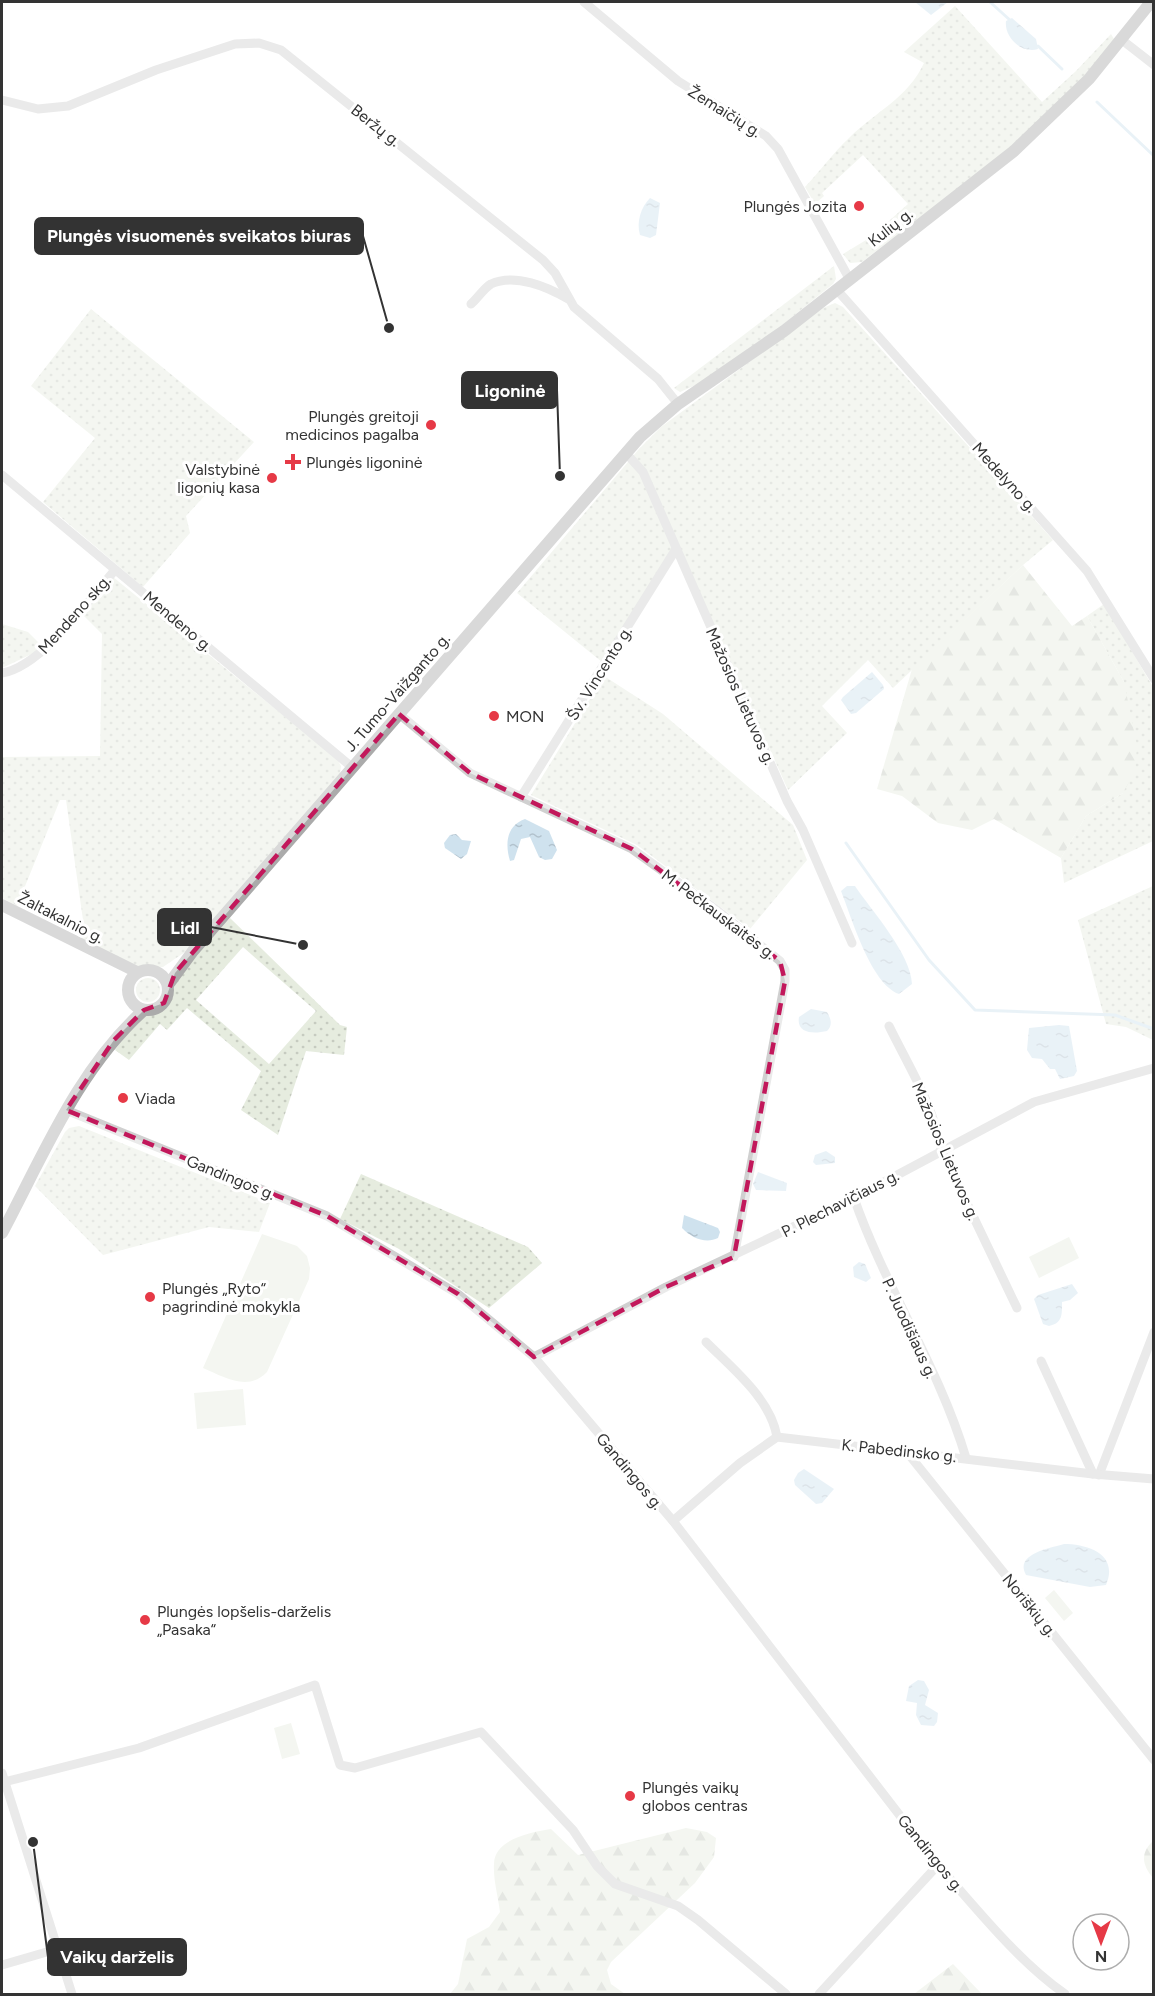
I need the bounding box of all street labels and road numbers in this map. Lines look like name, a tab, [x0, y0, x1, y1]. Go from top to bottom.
street label: Žemaičių g.	[685, 82, 765, 141]
street label: Beržų g.	[347, 100, 404, 151]
street label: Kulių g.	[864, 204, 916, 251]
street label: Medelyno g.	[968, 439, 1041, 516]
street label: Mendeno skg.	[34, 571, 115, 658]
street label: Mendeno g.	[139, 587, 216, 656]
street label: Šv. Vincento g.	[563, 623, 636, 724]
street label: Mažosios Lietuvos g.	[702, 625, 779, 768]
street label: J. Tumo-Vaižganto g.	[341, 629, 454, 755]
street label: M. Pečkauskaitės g.	[658, 865, 779, 963]
street label: Žaltakalnio g.	[15, 888, 107, 947]
street label: Mažosios Lietuvos g.	[908, 1079, 983, 1223]
street label: Gandingos g.	[184, 1151, 278, 1204]
street label: P. Plechavičiaus g.	[778, 1166, 902, 1241]
street label: P. Juodišiaus g.	[878, 1275, 941, 1381]
street label: Gandingos g.	[592, 1429, 667, 1513]
street label: K. Pabedinsko g.	[841, 1435, 957, 1466]
street label: Noriškių g.	[999, 1570, 1061, 1641]
street label: Gandingos g.	[894, 1811, 968, 1896]

